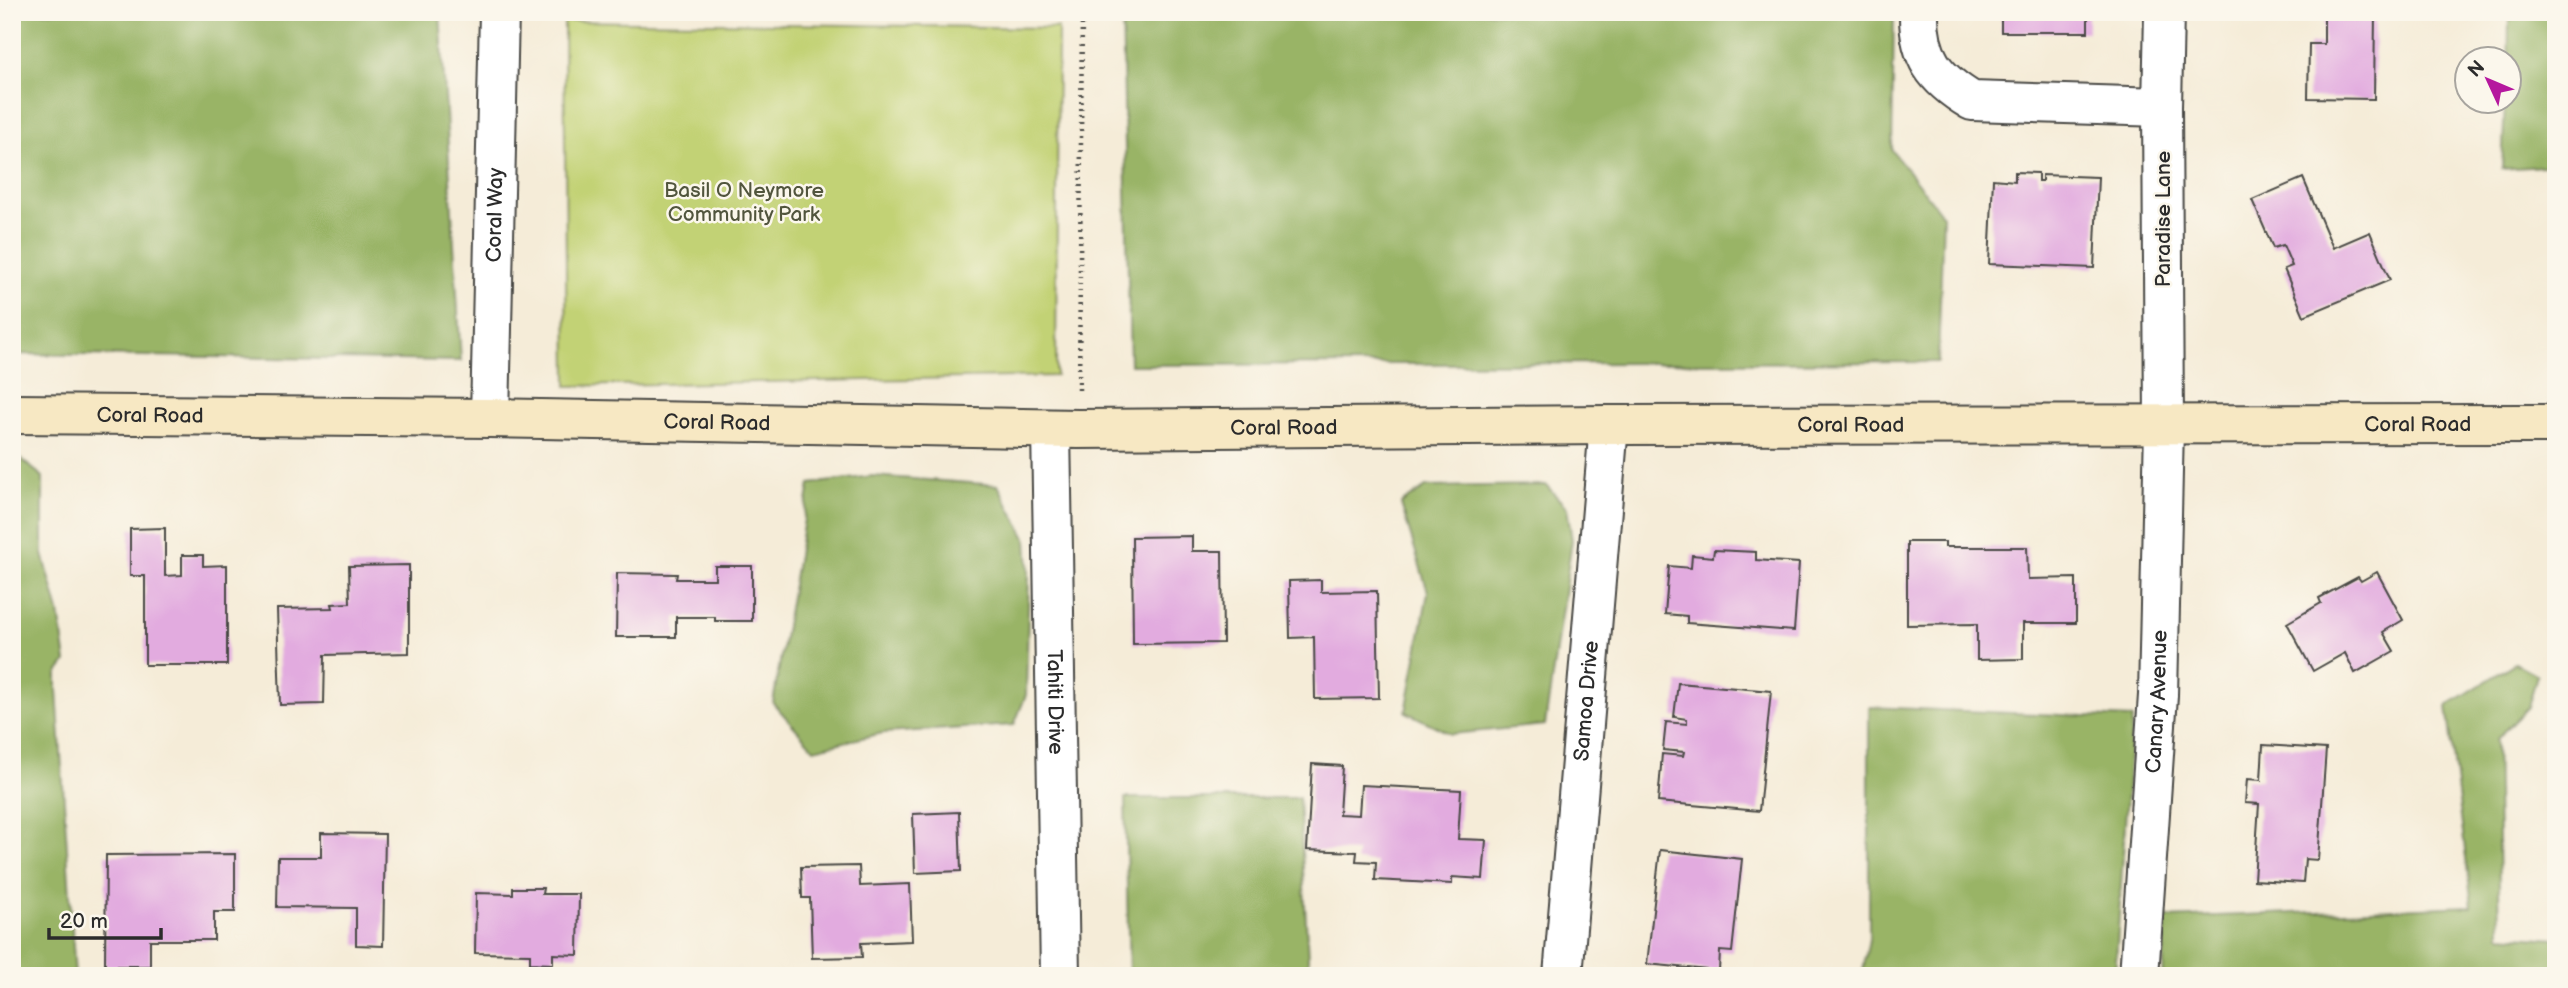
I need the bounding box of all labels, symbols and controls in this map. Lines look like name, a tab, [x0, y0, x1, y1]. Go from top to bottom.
north arrow	[2452, 46, 2522, 116]
text: N	[2464, 56, 2490, 82]
street label: Paradise Lane	[2151, 151, 2176, 287]
street label: Coral Way	[481, 167, 508, 263]
park label: Basil O Neymore Community Park	[664, 178, 824, 227]
street label: Coral Road	[96, 402, 204, 428]
street label: Coral Road	[663, 409, 771, 436]
street label: Coral Road	[1797, 412, 1904, 437]
street label: Coral Road	[2364, 412, 2471, 437]
street label: Coral Road	[1230, 415, 1338, 440]
street label: Canary Avenue	[2140, 630, 2172, 774]
street label: Samoa Drive	[1568, 640, 1603, 762]
street label: Tahiti Drive	[1042, 649, 1069, 755]
scale bar	[49, 897, 161, 941]
text: 20 m	[60, 909, 108, 934]

